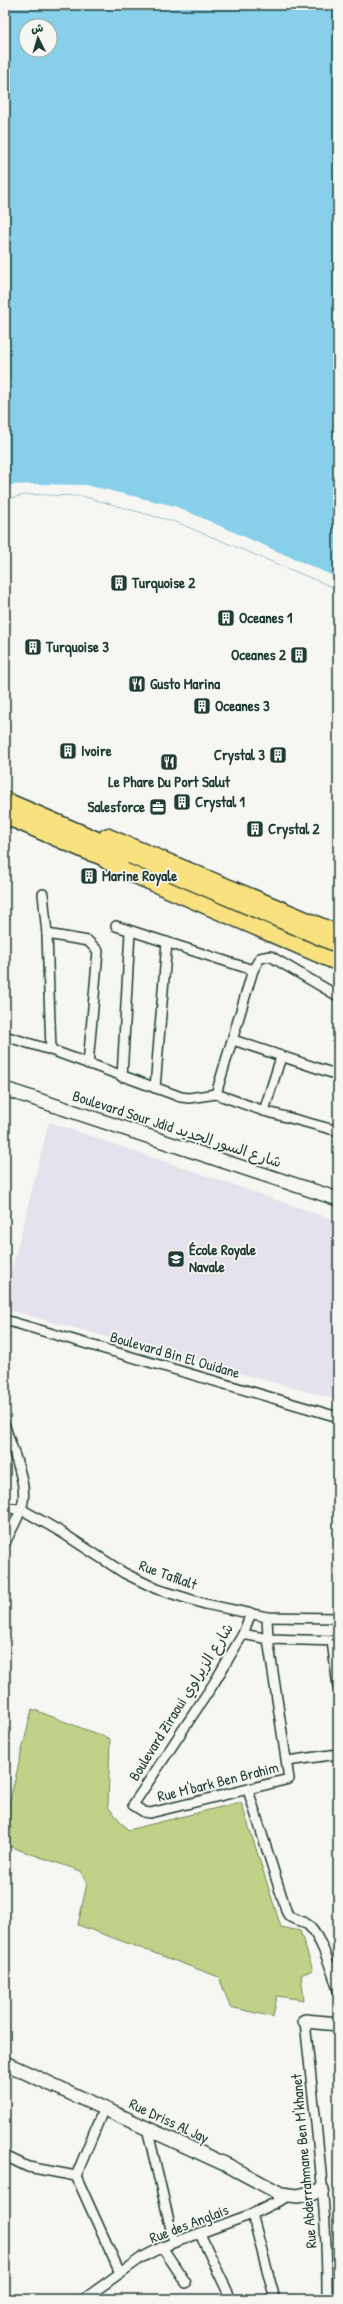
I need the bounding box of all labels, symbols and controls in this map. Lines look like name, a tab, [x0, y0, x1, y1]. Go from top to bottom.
north arrow	[18, 18, 58, 58]
text: ش	[30, 21, 44, 36]
place label: Turquoise 2	[131, 572, 196, 594]
building icon: Turquoise 2	[109, 573, 129, 593]
place label: Oceanes 1	[239, 607, 293, 628]
building icon: Oceanes 1	[216, 608, 236, 628]
place label: Turquoise 3	[45, 636, 109, 658]
building icon: Turquoise 3	[23, 637, 43, 657]
place label: Oceanes 2	[231, 644, 287, 665]
building icon: Oceanes 2	[289, 645, 309, 665]
place label: Gusto Marina	[150, 673, 220, 694]
restaurant icon: Gusto Marina	[127, 674, 147, 694]
place label: Oceanes 3	[215, 695, 270, 716]
building icon: Oceanes 3	[192, 696, 212, 716]
place label: Ivoire	[81, 740, 112, 761]
building icon: Ivoire	[58, 741, 78, 761]
place label: Crystal 3	[214, 744, 265, 766]
building icon: Crystal 3	[268, 745, 288, 765]
restaurant icon: Le Phare Du Port Salut	[159, 752, 179, 772]
place label: Le Phare Du Port Salut	[108, 771, 231, 792]
place label: Crystal 1	[195, 791, 246, 813]
building icon: Crystal 1	[172, 792, 192, 812]
place label: Salesforce	[88, 796, 145, 817]
office icon: Salesforce	[148, 797, 168, 817]
place label: Crystal 2	[268, 818, 321, 840]
building icon: Crystal 2	[245, 819, 265, 839]
place label: Marine Royale	[102, 865, 177, 887]
building icon: Marine Royale	[79, 866, 99, 886]
street label: Boulevard Sour Jdid شارع السور الجديد	[70, 1085, 284, 1172]
place label: École Royale Navale	[189, 1239, 256, 1277]
school or university icon: École Royale Navale	[166, 1249, 186, 1269]
street label: Boulevard Bin El Ouidane	[108, 1326, 242, 1383]
street label: Rue Tafilalt	[136, 1554, 201, 1595]
street label: Boulevard Ziraoui شارع الزيراوي	[123, 1619, 239, 1785]
street label: Rue M'bark Ben Brahim	[155, 1756, 281, 1807]
street label: Rue Abderrahmane Ben M'khanet	[285, 2072, 322, 2249]
street label: Rue Driss Al Jay	[126, 2093, 213, 2148]
street label: Rue des Anglais	[146, 2199, 232, 2248]

